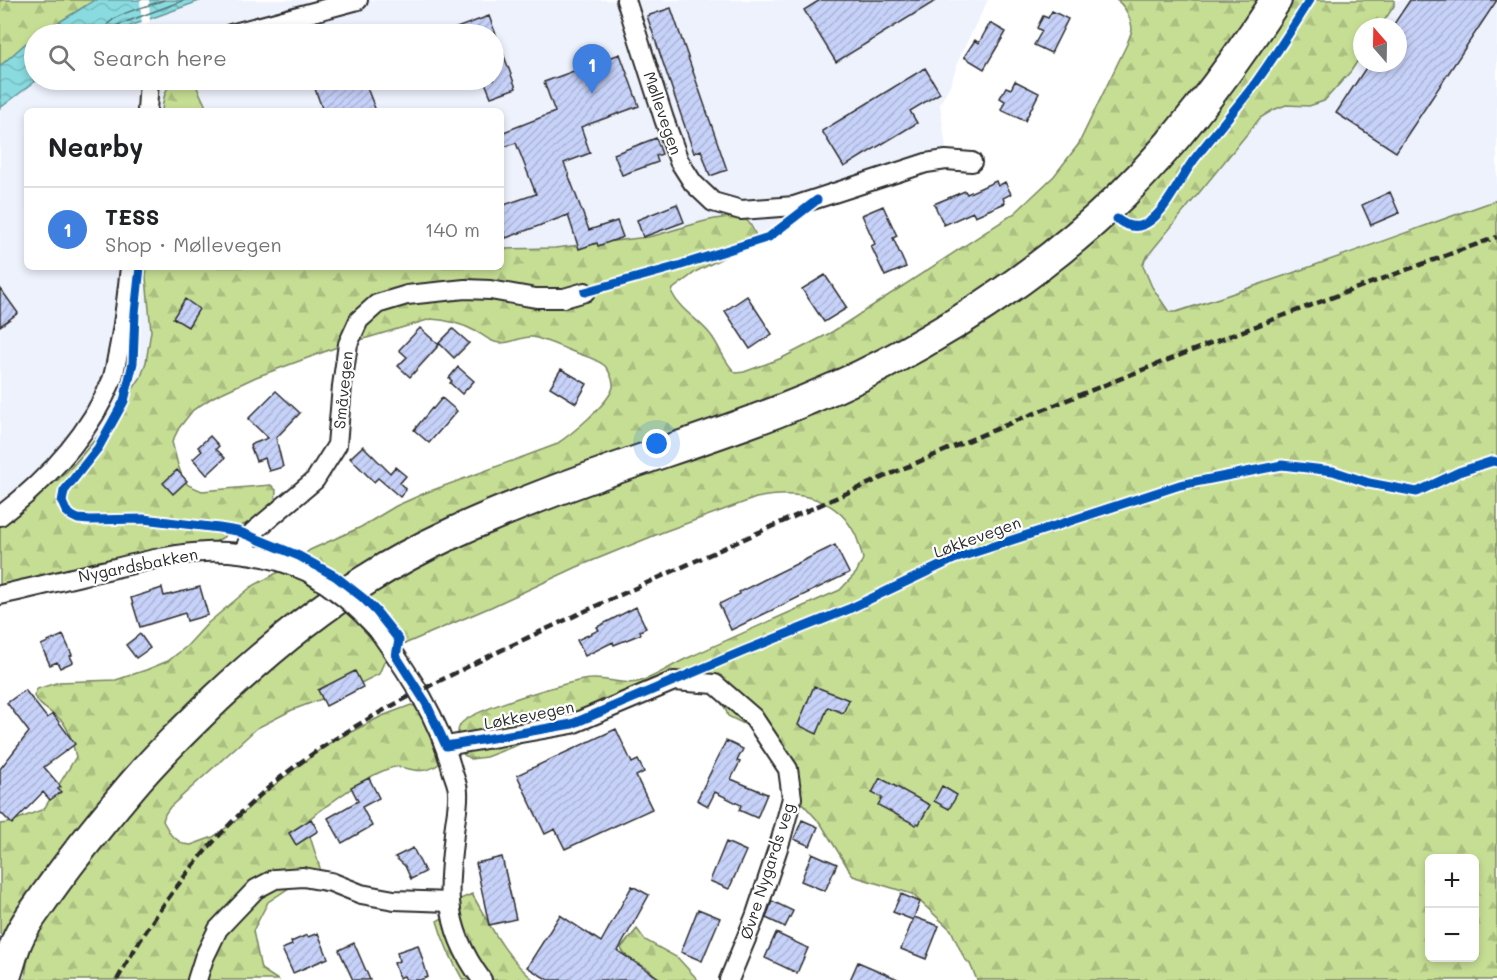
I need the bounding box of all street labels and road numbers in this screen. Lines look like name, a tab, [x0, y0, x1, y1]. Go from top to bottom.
street label: Møllevegen	[639, 68, 688, 157]
street label: Småvegen	[328, 350, 357, 430]
street label: Løkkevegen	[930, 511, 1023, 562]
street label: Nygardsbakken	[76, 543, 199, 586]
street label: Løkkevegen	[482, 695, 576, 734]
street label: Øvre Nygards veg	[735, 800, 799, 942]

